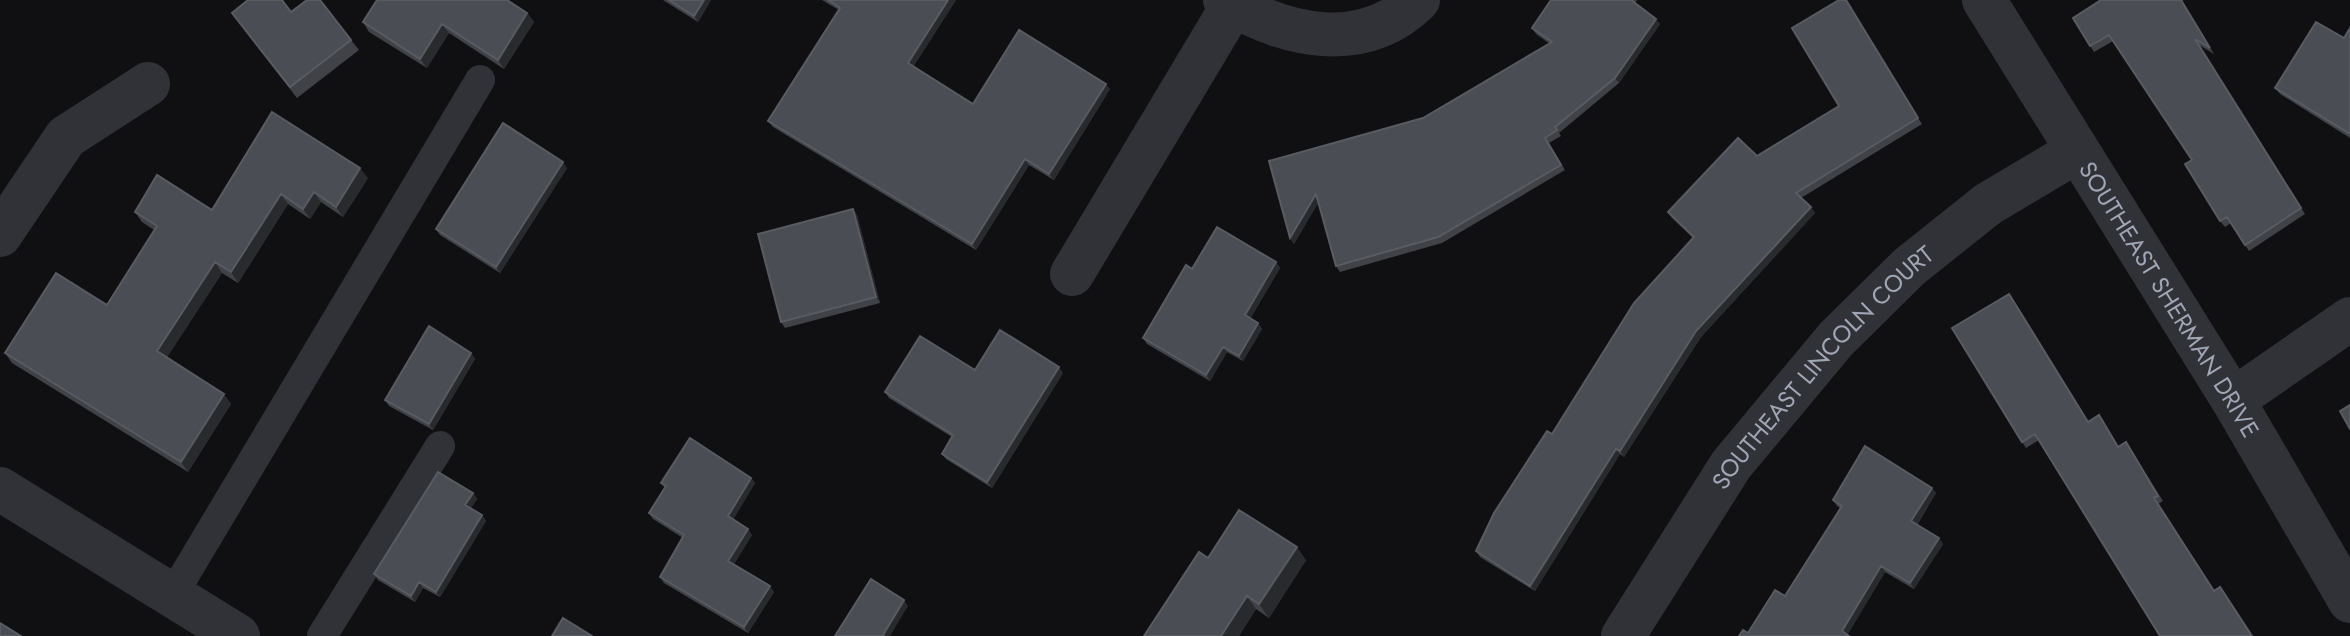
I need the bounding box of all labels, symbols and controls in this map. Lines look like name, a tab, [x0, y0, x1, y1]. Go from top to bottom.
street label: SOUTHEAST SHERMAN DRIVE	[2071, 154, 2268, 444]
street label: SOUTHEAST LINCOLN COURT	[1703, 237, 1941, 496]

